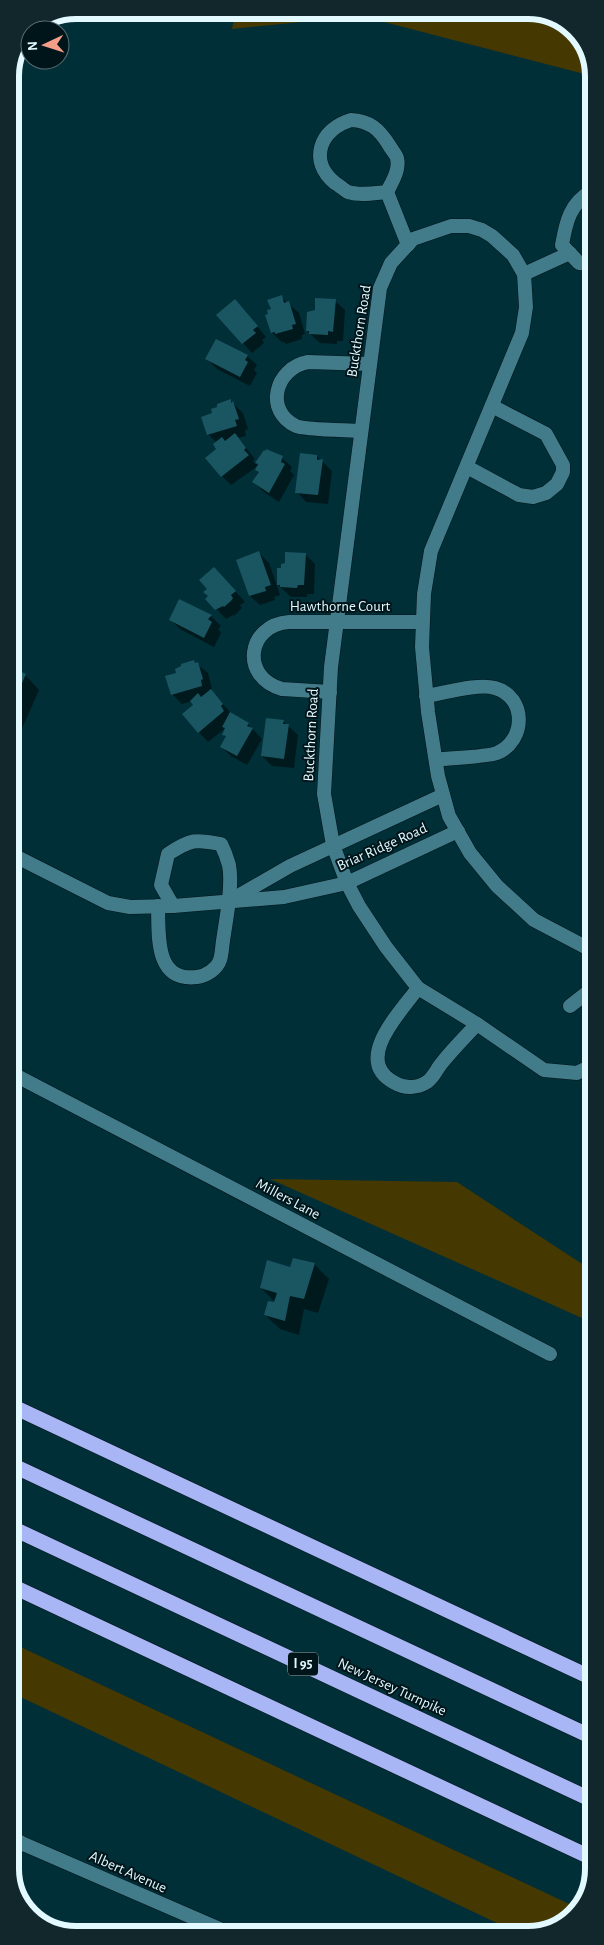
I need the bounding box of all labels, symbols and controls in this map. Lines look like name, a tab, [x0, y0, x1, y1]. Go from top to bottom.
north arrow	[20, 20, 70, 70]
text: N	[26, 40, 40, 51]
street label: Buckthorn Road	[344, 284, 374, 378]
street label: Hawthorne Court	[290, 599, 391, 614]
street label: Buckthorn Road	[301, 688, 321, 782]
street label: Briar Ridge Road	[335, 820, 429, 874]
street label: Millers Lane	[253, 1176, 323, 1222]
road number: I 95	[288, 1652, 318, 1676]
street label: New Jersey Turnpike	[335, 1655, 449, 1719]
street label: Albert Avenue	[87, 1848, 169, 1896]

